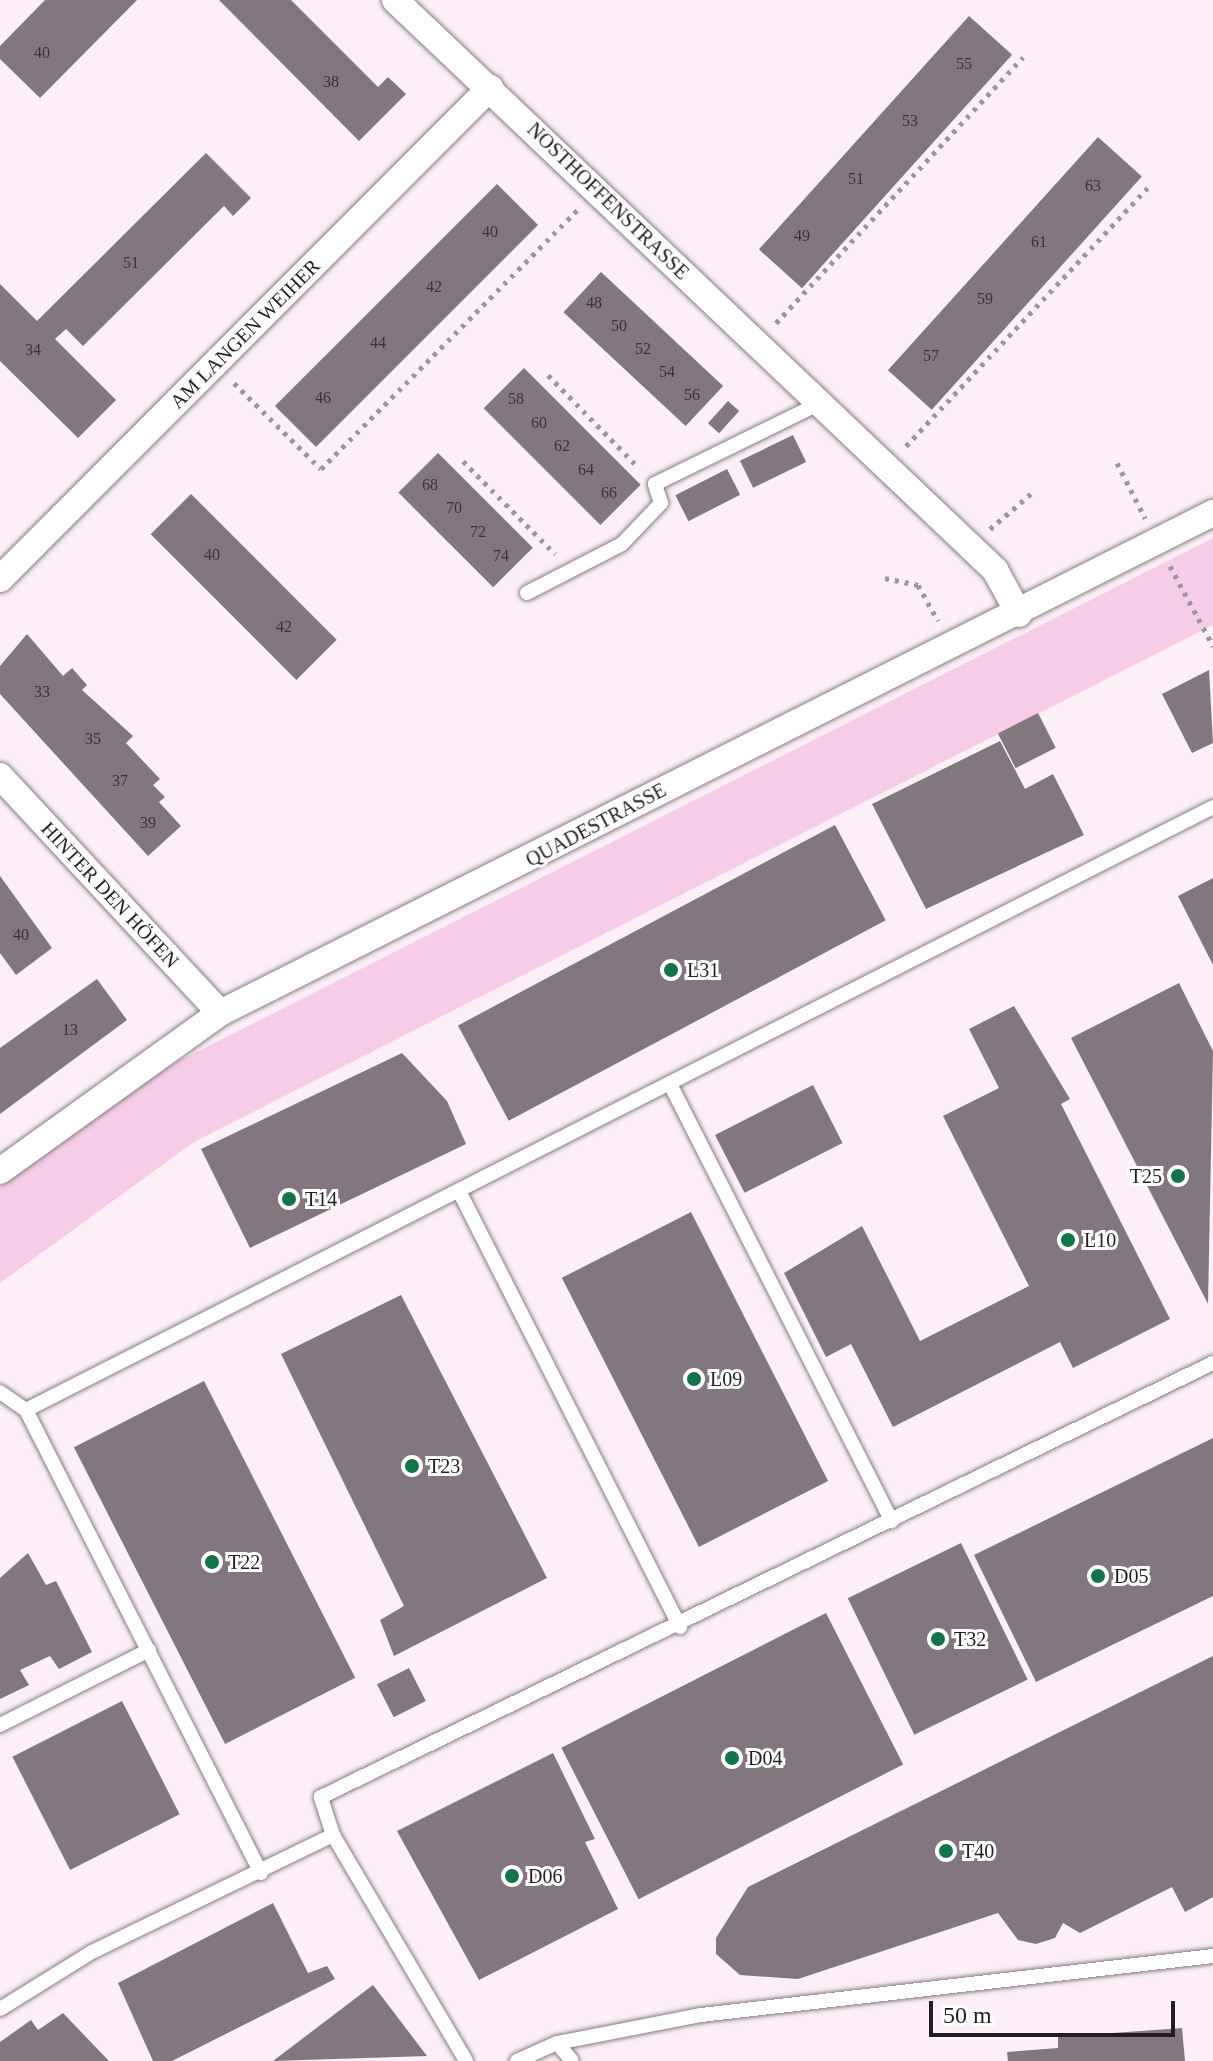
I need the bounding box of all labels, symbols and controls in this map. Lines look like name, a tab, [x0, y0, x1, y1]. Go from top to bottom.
house number: 40	[34, 43, 50, 63]
house number: 55	[956, 54, 972, 74]
house number: 38	[323, 72, 339, 92]
house number: 53	[902, 111, 918, 131]
street label: NOSTHOFFENSTRASSE	[522, 117, 694, 285]
house number: 51	[848, 169, 864, 189]
house number: 63	[1085, 176, 1101, 196]
house number: 40	[482, 222, 498, 242]
house number: 49	[794, 226, 810, 246]
house number: 61	[1031, 232, 1047, 252]
house number: 51	[123, 253, 139, 273]
street label: AM LANGEN WEIHER	[165, 254, 325, 414]
house number: 42	[426, 277, 442, 297]
house number: 59	[977, 289, 993, 309]
house number: 48	[586, 293, 602, 313]
house number: 50	[611, 316, 627, 336]
house number: 44	[370, 333, 386, 353]
house number: 52	[635, 339, 651, 359]
house number: 34	[25, 340, 41, 360]
house number: 57	[923, 346, 939, 366]
house number: 54	[659, 362, 675, 382]
house number: 56	[684, 385, 700, 405]
house number: 46	[315, 388, 331, 408]
house number: 58	[508, 389, 524, 409]
house number: 60	[531, 413, 547, 433]
house number: 62	[554, 436, 570, 456]
house number: 64	[578, 460, 594, 480]
house number: 68	[422, 475, 438, 495]
house number: 66	[601, 483, 617, 503]
house number: 70	[446, 498, 462, 518]
house number: 72	[470, 522, 486, 542]
house number: 40	[204, 545, 220, 565]
house number: 74	[493, 546, 509, 566]
house number: 42	[276, 617, 292, 637]
house number: 33	[34, 682, 50, 702]
house number: 35	[85, 729, 101, 749]
house number: 37	[112, 771, 128, 791]
street label: QUADESTRASSE	[522, 778, 670, 872]
house number: 39	[140, 813, 156, 833]
street label: HINTER DEN HÖFEN	[36, 817, 184, 973]
house number: 40	[13, 925, 29, 945]
place label: L31	[687, 958, 719, 982]
marker: L31	[662, 961, 680, 979]
house number: 13	[62, 1020, 78, 1040]
place label: T25	[1130, 1164, 1162, 1188]
marker: T25	[1169, 1167, 1187, 1185]
place label: T14	[305, 1187, 337, 1211]
marker: T14	[280, 1190, 298, 1208]
place label: L10	[1084, 1228, 1116, 1252]
marker: L10	[1059, 1231, 1077, 1249]
place label: L09	[710, 1367, 742, 1391]
marker: L09	[685, 1370, 703, 1388]
place label: T23	[428, 1454, 460, 1478]
marker: T23	[403, 1457, 421, 1475]
place label: T22	[228, 1550, 260, 1574]
marker: T22	[203, 1553, 221, 1571]
place label: D05	[1114, 1564, 1148, 1588]
marker: D05	[1089, 1567, 1107, 1585]
place label: T32	[954, 1627, 986, 1651]
marker: T32	[929, 1630, 947, 1648]
place label: D04	[748, 1746, 782, 1770]
marker: D04	[723, 1749, 741, 1767]
place label: T40	[962, 1839, 994, 1863]
marker: T40	[937, 1842, 955, 1860]
place label: D06	[528, 1864, 562, 1888]
marker: D06	[503, 1867, 521, 1885]
scale bar	[933, 1985, 1179, 2035]
text: 50 m	[943, 2002, 992, 2028]

